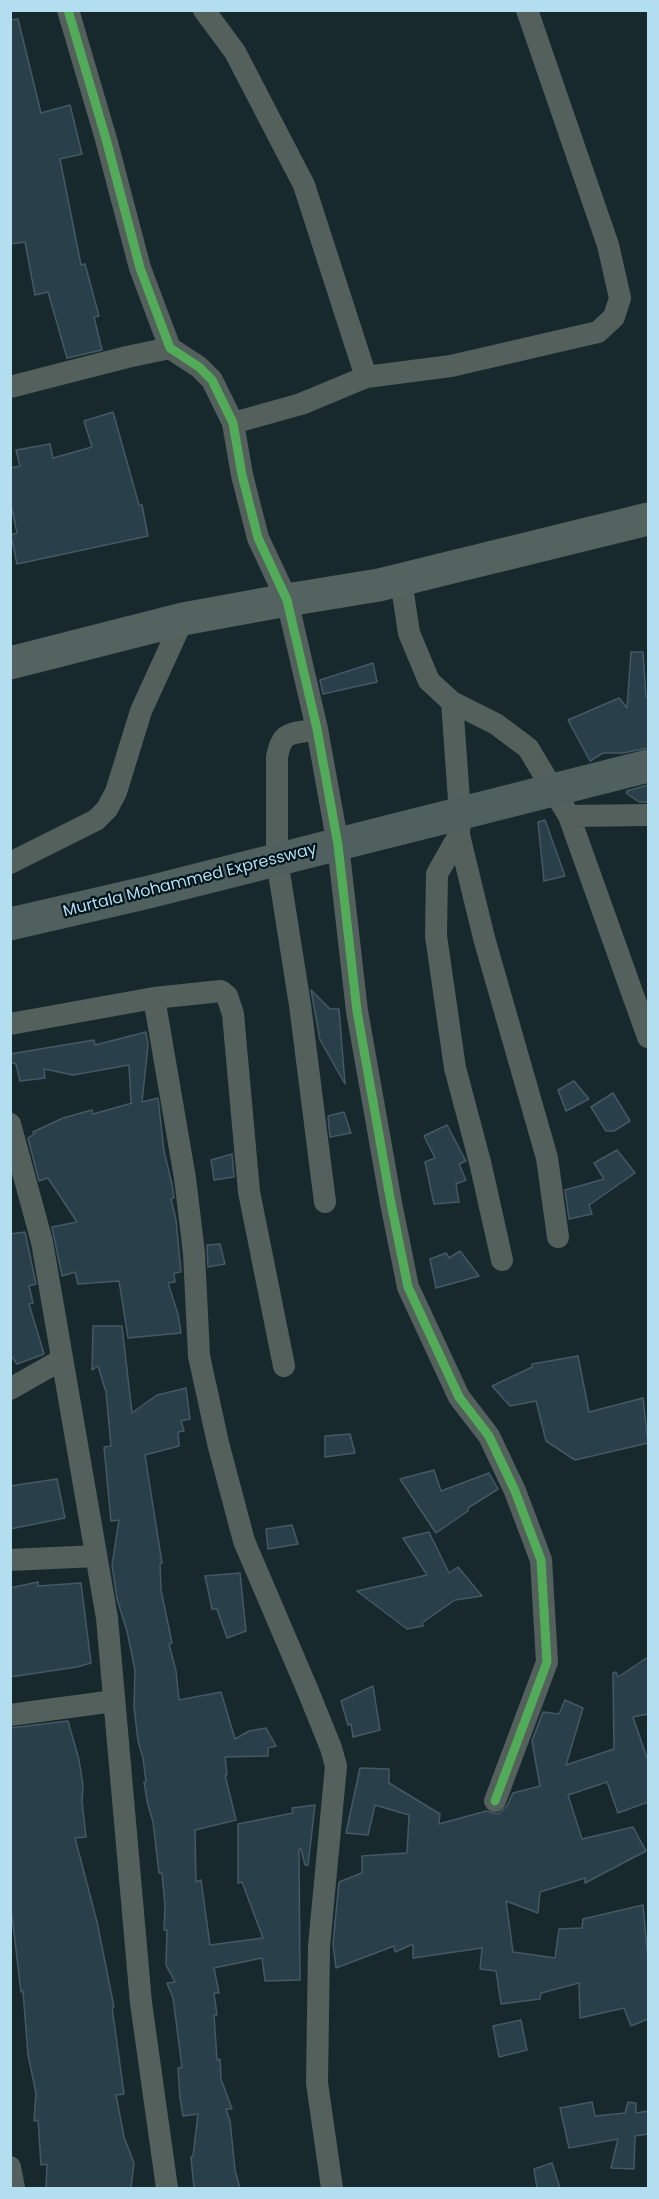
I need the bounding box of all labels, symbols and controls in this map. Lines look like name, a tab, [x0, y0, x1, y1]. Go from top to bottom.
street label: Murtala Mohammed Expressway	[61, 840, 319, 922]

